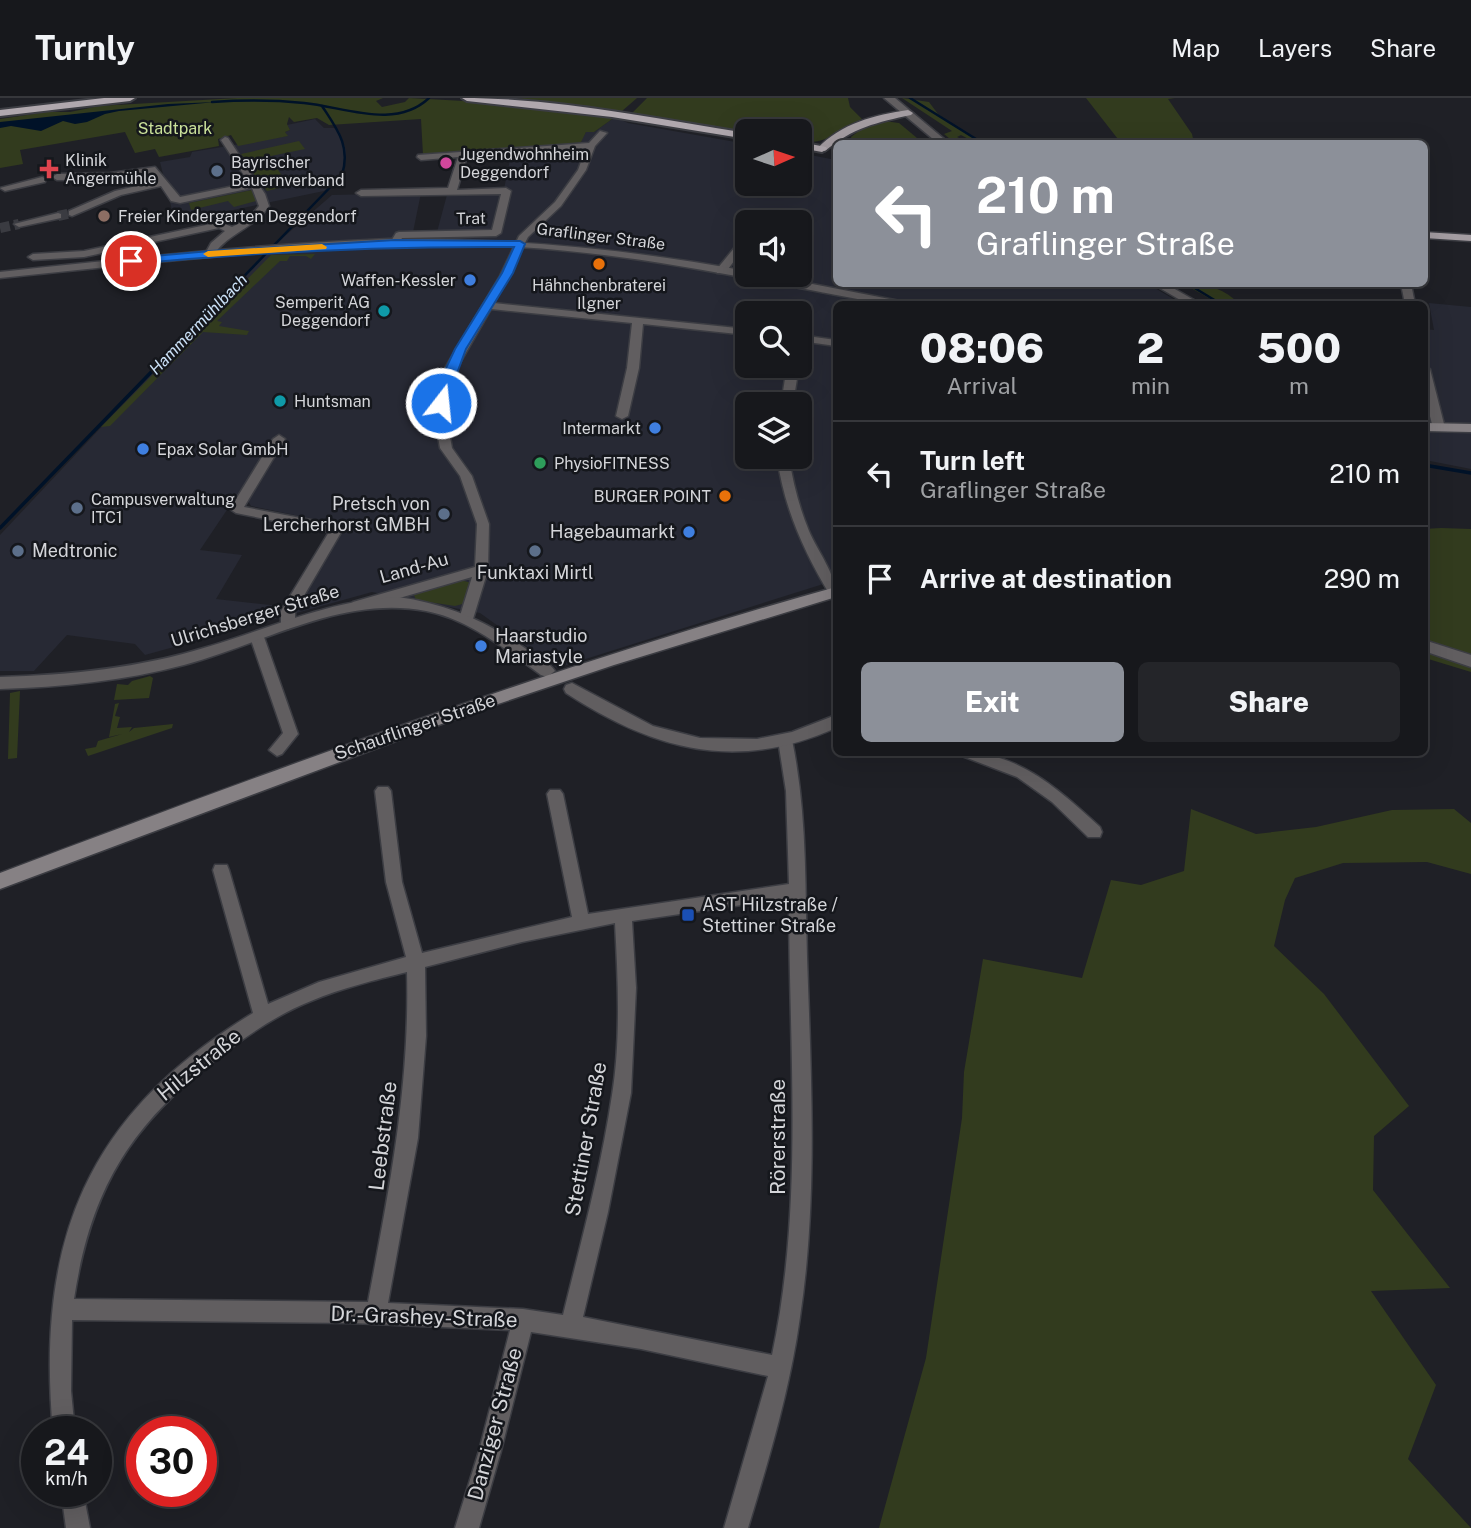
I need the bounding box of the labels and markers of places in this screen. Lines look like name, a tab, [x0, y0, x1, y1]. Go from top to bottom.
place label: Jugendwohnheim Deggendorf	[460, 145, 589, 182]
place label: Klinik Angermühle	[65, 151, 157, 188]
place label: Bayrischer Bauernverband	[231, 153, 344, 190]
marker: Jugendwohnheim Deggendorf	[438, 155, 454, 171]
marker: Klinik Angermühle	[39, 159, 59, 179]
marker: Bayrischer Bauernverband	[209, 163, 225, 179]
place label: Freier Kindergarten Deggendorf	[118, 207, 357, 226]
marker: Freier Kindergarten Deggendorf	[96, 208, 112, 224]
pin	[101, 231, 161, 291]
marker: Hähnchenbraterei Ilgner	[591, 256, 607, 272]
place label: Waffen-Kessler	[341, 271, 456, 290]
marker: Waffen-Kessler	[462, 272, 478, 288]
place label: Hähnchenbraterei Ilgner	[532, 276, 666, 313]
place label: Semperit AG Deggendorf	[275, 293, 370, 330]
marker: Semperit AG Deggendorf	[376, 303, 392, 319]
place label: Huntsman	[294, 392, 371, 411]
marker: Huntsman	[272, 393, 288, 409]
place label: Intermarkt	[562, 419, 641, 438]
marker: Intermarkt	[647, 420, 663, 436]
place label: Epax Solar GmbH	[157, 440, 289, 459]
marker: Epax Solar GmbH	[135, 441, 151, 457]
place label: PhysioFITNESS	[554, 454, 670, 473]
marker: PhysioFITNESS	[532, 455, 548, 471]
place label: BURGER POINT	[594, 487, 712, 506]
marker: BURGER POINT	[717, 488, 733, 504]
place label: Campusverwaltung ITC1	[91, 490, 235, 527]
place label: Pretsch von Lercherhorst GMBH	[263, 493, 430, 535]
marker: Campusverwaltung ITC1	[69, 500, 85, 516]
marker: Pretsch von Lercherhorst GMBH	[436, 506, 452, 522]
place label: Hagebaumarkt	[550, 521, 675, 542]
marker: Hagebaumarkt	[681, 524, 697, 540]
place label: Medtronic	[32, 540, 117, 561]
marker: Medtronic	[10, 543, 26, 559]
marker: Funktaxi Mirtl	[527, 543, 543, 559]
place label: Funktaxi Mirtl	[477, 562, 593, 583]
place label: Haarstudio Mariastyle	[495, 625, 587, 667]
marker: Haarstudio Mariastyle	[473, 638, 489, 654]
place label: AST Hilzstraße / Stettiner Straße	[702, 894, 839, 936]
marker: AST Hilzstraße / Stettiner Straße	[680, 907, 696, 923]

